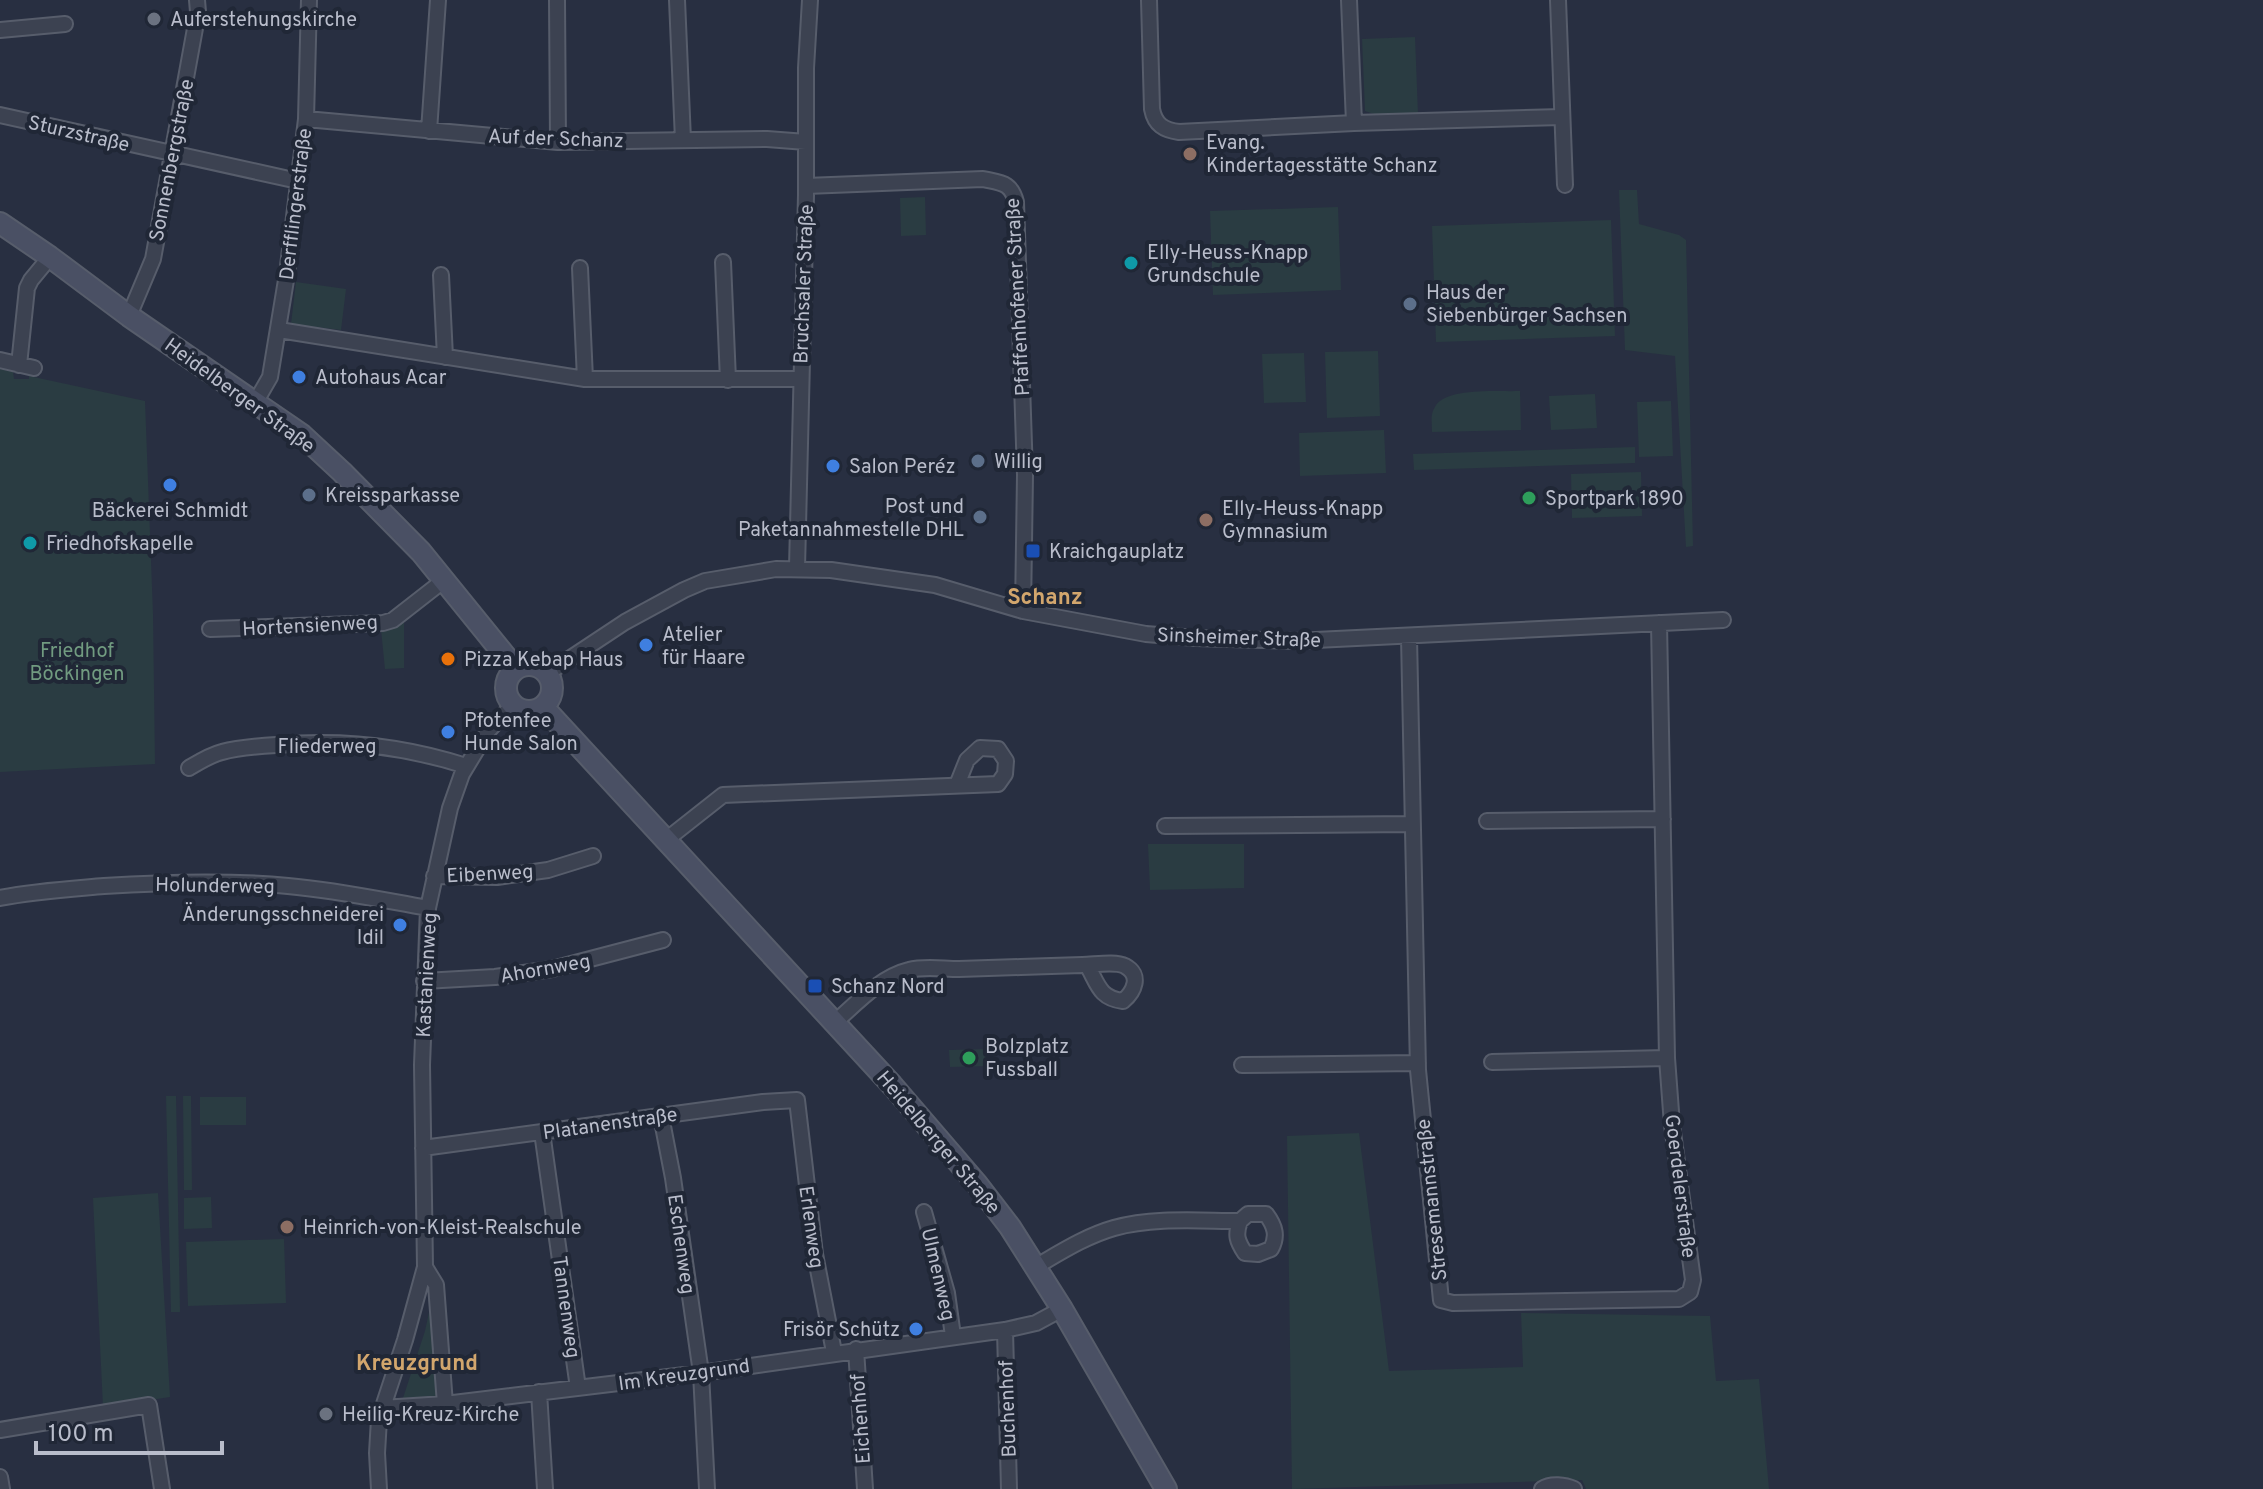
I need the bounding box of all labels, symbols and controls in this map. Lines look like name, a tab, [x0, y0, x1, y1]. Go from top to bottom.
place label: Auferstehungskirche	[170, 8, 357, 34]
marker: Auferstehungskirche	[145, 10, 163, 28]
street label: Sonnenbergstraße	[144, 77, 201, 244]
street label: Sturzstraße	[25, 111, 132, 159]
street label: Auf der Schanz	[488, 125, 624, 155]
street label: Derfflingerstraße	[275, 127, 319, 282]
place label: Evang. Kindertagesstätte Schanz	[1206, 131, 1438, 180]
marker: Evang. Kindertagesstätte Schanz	[1181, 145, 1199, 163]
street label: Pfaffenhofener Straße	[1001, 197, 1037, 397]
street label: Bruchsaler Straße	[789, 204, 821, 364]
place label: Elly-Heuss-Knapp Grundschule	[1147, 241, 1308, 290]
marker: Elly-Heuss-Knapp Grundschule	[1122, 254, 1140, 272]
place label: Haus der Siebenbürger Sachsen	[1426, 281, 1627, 330]
marker: Haus der Siebenbürger Sachsen	[1401, 295, 1419, 313]
street label: Heidelberger Straße	[158, 333, 319, 460]
place label: Autohaus Acar	[315, 366, 447, 392]
marker: Autohaus Acar	[290, 368, 308, 386]
place label: Willig	[994, 450, 1043, 476]
marker: Willig	[969, 452, 987, 470]
place label: Salon Peréz	[849, 455, 956, 481]
marker: Salon Peréz	[824, 457, 842, 475]
marker: Bäckerei Schmidt	[161, 476, 179, 494]
place label: Kreissparkasse	[325, 484, 460, 510]
marker: Kreissparkasse	[300, 486, 318, 504]
place label: Sportpark 1890	[1545, 487, 1684, 513]
marker: Sportpark 1890	[1520, 489, 1538, 507]
place label: Post und Paketannahmestelle DHL	[738, 495, 964, 544]
place label: Elly-Heuss-Knapp Gymnasium	[1222, 497, 1383, 546]
place label: Bäckerei Schmidt	[92, 499, 248, 525]
marker: Post und Paketannahmestelle DHL	[971, 508, 989, 526]
marker: Elly-Heuss-Knapp Gymnasium	[1197, 511, 1215, 529]
place label: Friedhofskapelle	[46, 532, 193, 558]
marker: Friedhofskapelle	[21, 534, 39, 552]
place label: Kraichgauplatz	[1049, 540, 1184, 566]
marker: Kraichgauplatz	[1024, 542, 1042, 560]
district label: Schanz	[1007, 585, 1083, 612]
street label: Hortensienweg	[242, 610, 379, 644]
place label: Atelier für Haare	[662, 623, 745, 672]
street label: Sinsheimer Straße	[1157, 623, 1321, 655]
marker: Atelier für Haare	[637, 636, 655, 654]
park label: Friedhof Böckingen	[29, 639, 125, 688]
place label: Pizza Kebap Haus	[464, 648, 623, 674]
marker: Pizza Kebap Haus	[439, 650, 457, 668]
place label: Pfotenfee Hunde Salon	[464, 709, 578, 758]
marker: Pfotenfee Hunde Salon	[439, 723, 457, 741]
street label: Fliederweg	[277, 735, 377, 761]
street label: Eibenweg	[446, 860, 534, 890]
street label: Holunderweg	[155, 873, 275, 901]
place label: Änderungsschneiderei Idil	[182, 902, 384, 952]
street label: Kastanienweg	[412, 912, 444, 1038]
marker: Änderungsschneiderei Idil	[391, 916, 409, 934]
street label: Ahornweg	[498, 949, 593, 991]
place label: Schanz Nord	[831, 975, 945, 1001]
marker: Schanz Nord	[806, 977, 824, 995]
place label: Bolzplatz Fussball	[985, 1035, 1069, 1084]
marker: Bolzplatz Fussball	[960, 1049, 978, 1067]
street label: Heidelberger Straße	[870, 1066, 1005, 1220]
street label: Platanenstraße	[541, 1103, 679, 1147]
street label: Goerdelerstraße	[1657, 1113, 1701, 1260]
street label: Stresemannstraße	[1412, 1117, 1454, 1282]
street label: Erlenweg	[791, 1184, 829, 1270]
street label: Eschenweg	[660, 1193, 700, 1296]
place label: Heinrich-von-Kleist-Realschule	[303, 1216, 581, 1242]
marker: Heinrich-von-Kleist-Realschule	[278, 1218, 296, 1236]
street label: Ulmenweg	[914, 1225, 960, 1324]
street label: Tannenweg	[545, 1255, 585, 1360]
place label: Frisör Schütz	[783, 1318, 900, 1344]
marker: Frisör Schütz	[907, 1320, 925, 1338]
district label: Kreuzgrund	[356, 1351, 478, 1378]
street label: Im Kreuzgrund	[617, 1354, 752, 1398]
street label: Buchenhof	[994, 1360, 1024, 1458]
street label: Eichenhof	[846, 1373, 878, 1465]
place label: Heilig-Kreuz-Kirche	[342, 1403, 519, 1429]
scale bar	[36, 1405, 222, 1455]
marker: Heilig-Kreuz-Kirche	[317, 1405, 335, 1423]
text: 100 m	[48, 1420, 114, 1450]

